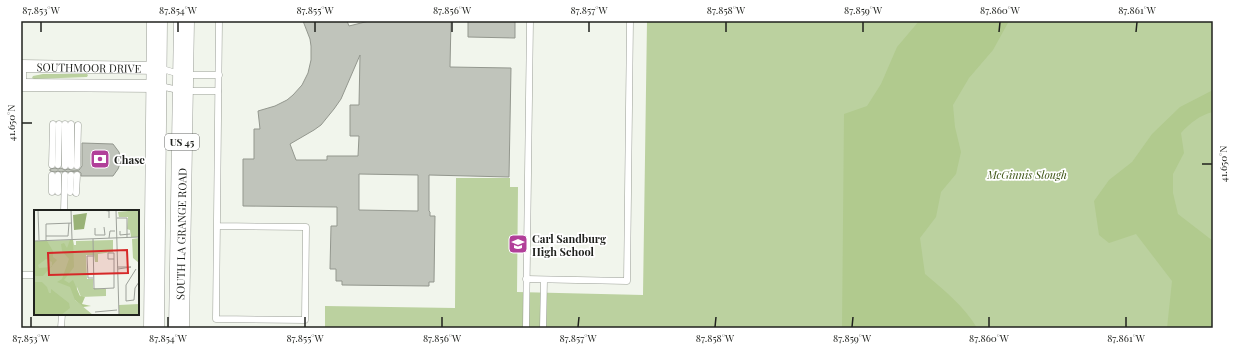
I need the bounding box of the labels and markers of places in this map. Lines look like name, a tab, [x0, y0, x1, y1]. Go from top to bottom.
bank icon: Chase	[89, 148, 111, 170]
place label: Chase	[114, 152, 145, 167]
place label: Carl Sandburg High School	[532, 231, 607, 259]
school or university icon: Carl Sandburg High School	[507, 233, 529, 255]

